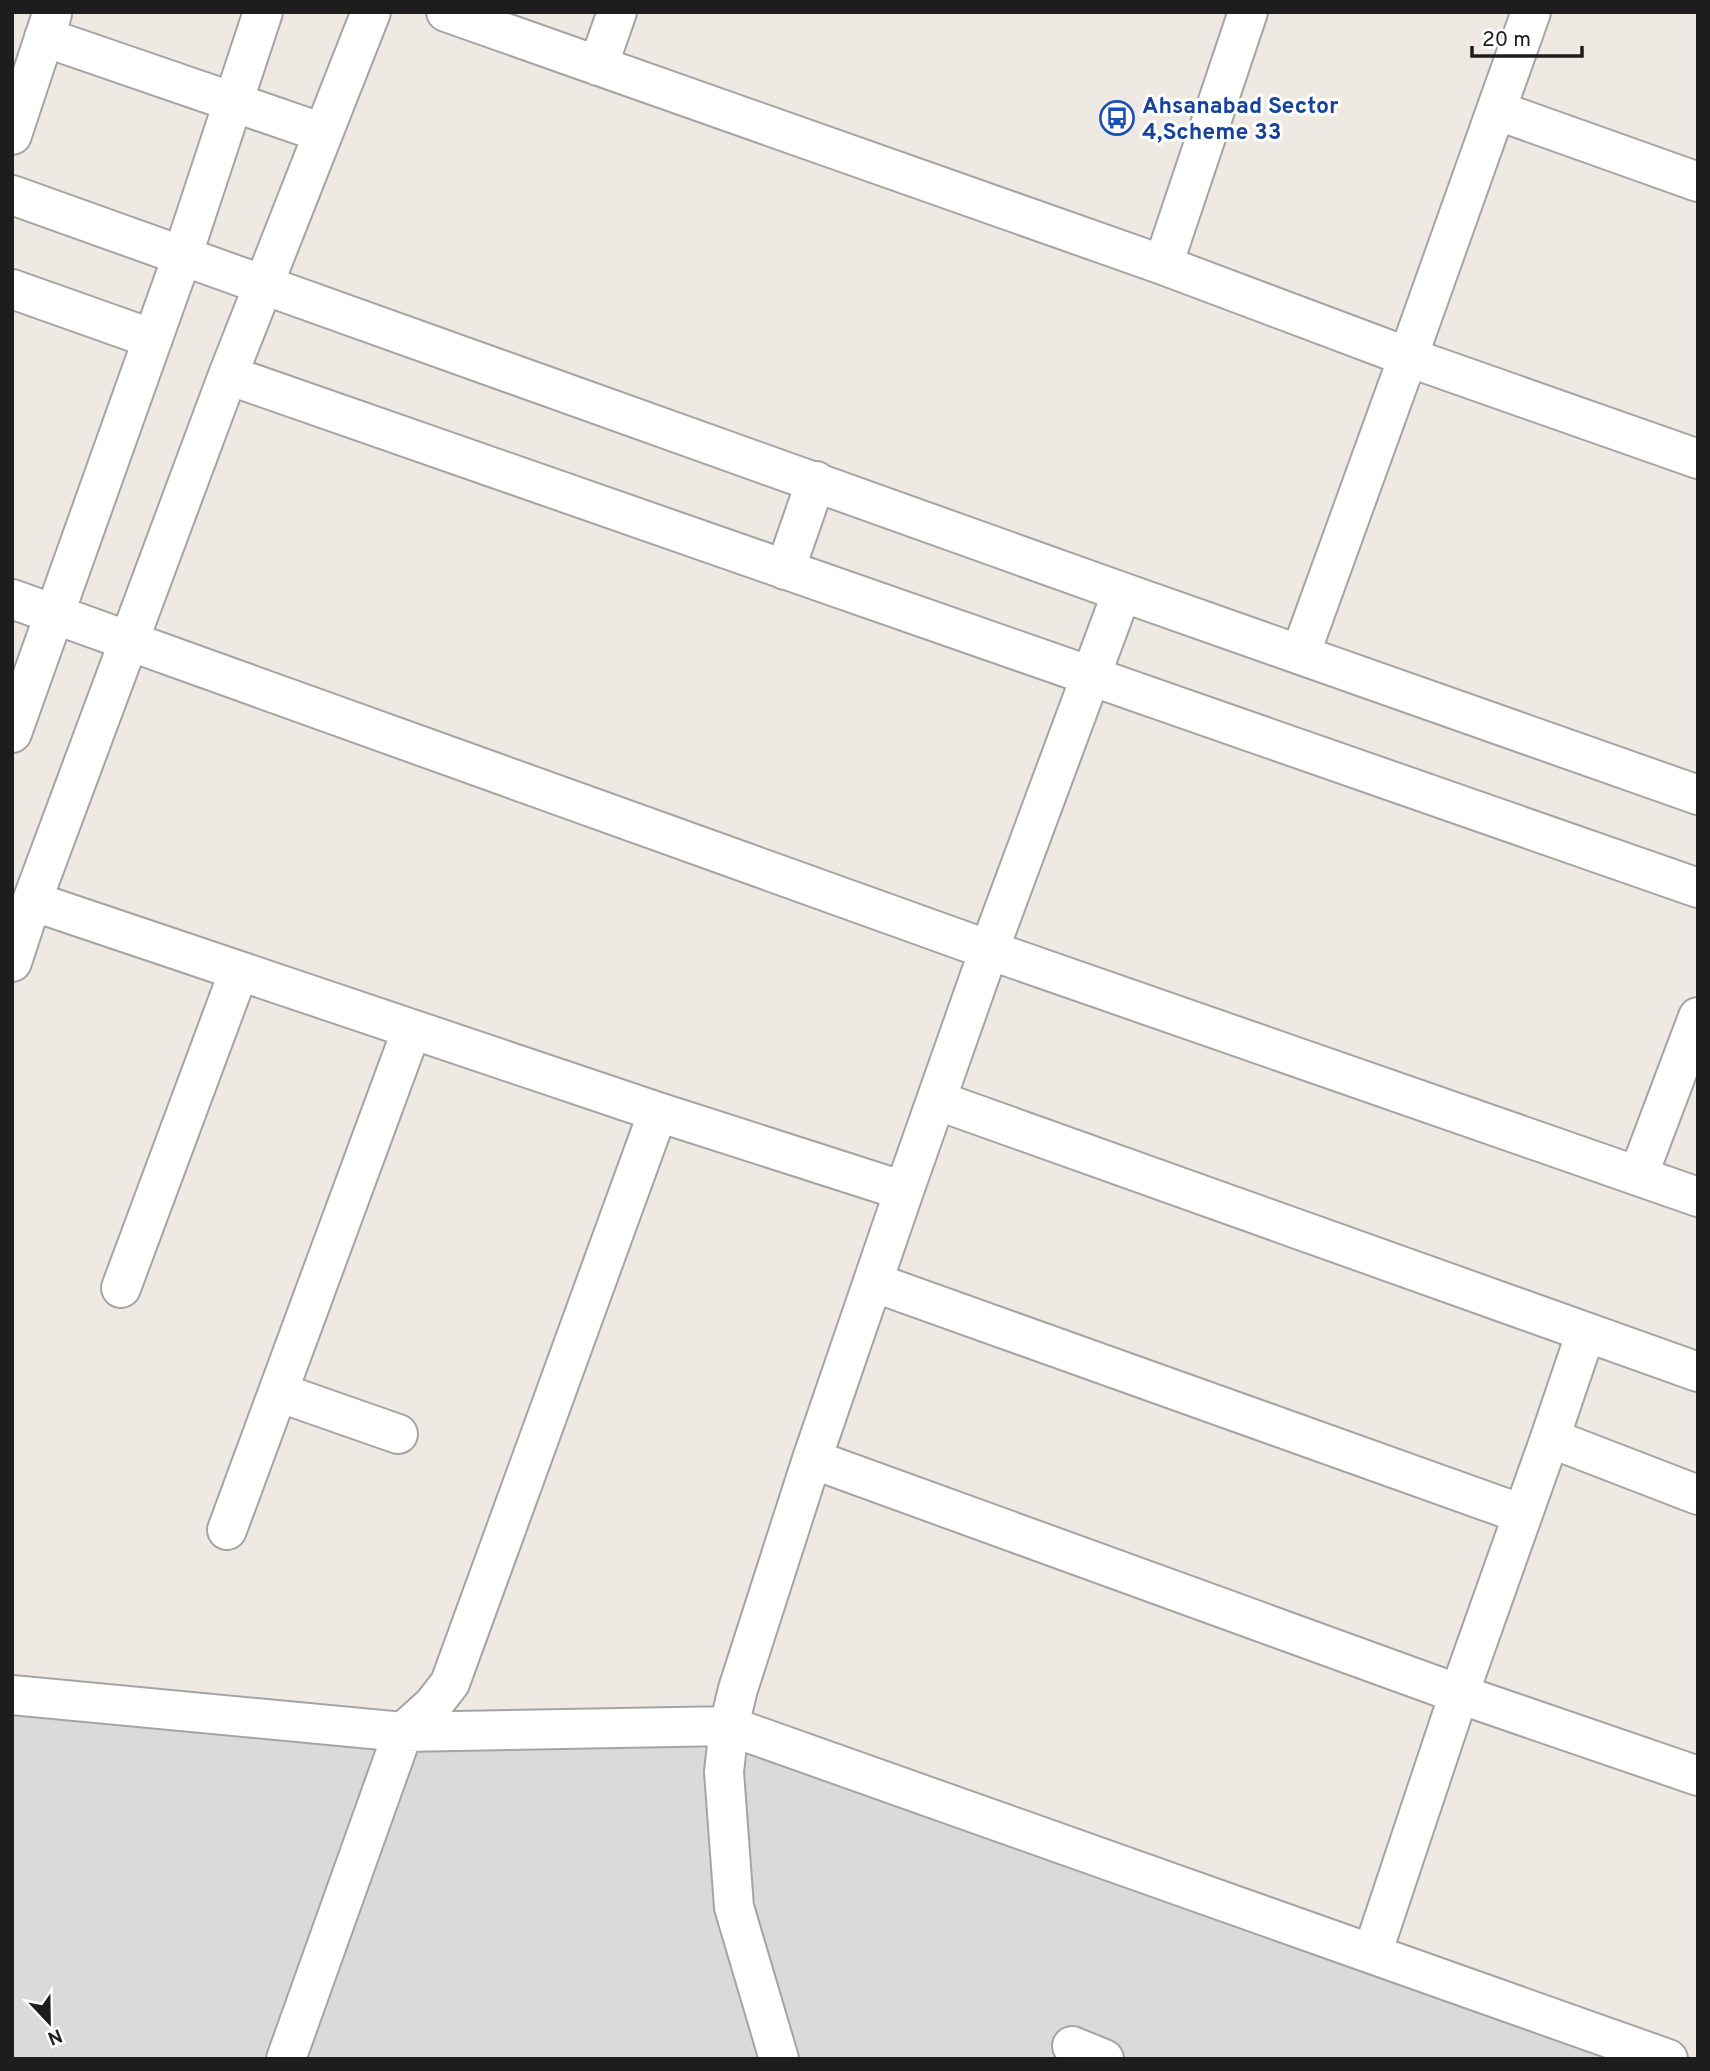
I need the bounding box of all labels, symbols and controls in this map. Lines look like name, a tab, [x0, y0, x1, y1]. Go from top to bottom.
scale bar	[1472, 14, 1582, 58]
text: 20 m	[1482, 27, 1531, 54]
place label: Ahsanabad Sector 4,Scheme 33	[1142, 93, 1339, 148]
bus stop icon: Ahsanabad Sector 4,Scheme 33	[1098, 99, 1136, 137]
north arrow	[14, 1987, 84, 2057]
text: N	[44, 2022, 65, 2050]

